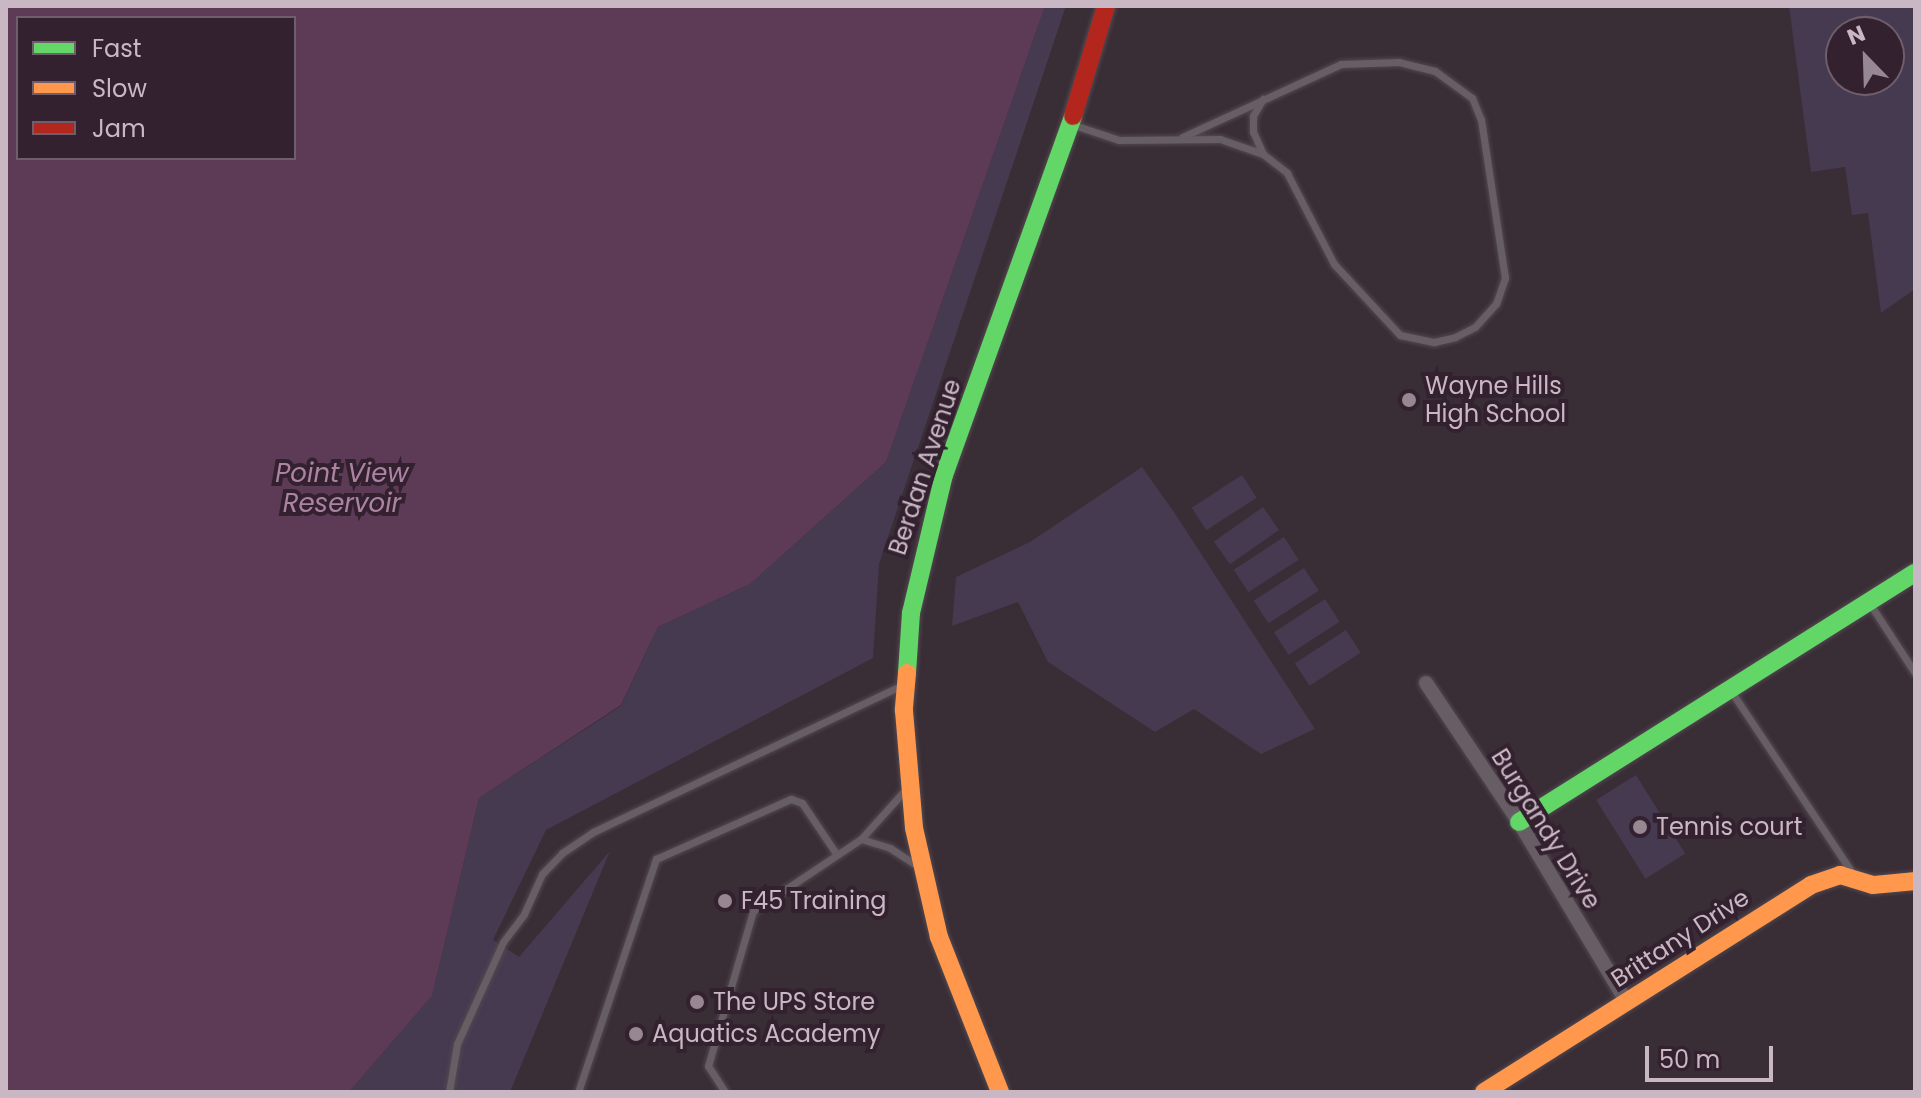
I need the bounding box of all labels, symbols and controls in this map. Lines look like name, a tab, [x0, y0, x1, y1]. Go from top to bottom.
legend	[16, 16, 296, 160]
north arrow	[1825, 16, 1905, 96]
text: N	[1843, 18, 1870, 53]
text: Fast	[92, 32, 142, 65]
text: Slow	[92, 72, 147, 105]
text: Jam	[92, 112, 146, 145]
place label: Wayne Hills High School	[1425, 372, 1566, 428]
street label: Berdan Avenue	[883, 376, 967, 558]
marker: Wayne Hills High School	[1400, 391, 1418, 409]
water label: Point View Reservoir	[275, 458, 409, 520]
street label: Burgandy Drive	[1485, 744, 1607, 914]
place label: Tennis court	[1656, 813, 1802, 841]
marker: Tennis court	[1631, 818, 1649, 836]
street label: Brittany Drive	[1606, 883, 1754, 993]
place label: F45 Training	[741, 887, 887, 915]
marker: F45 Training	[716, 892, 734, 910]
place label: The UPS Store	[713, 988, 875, 1016]
marker: The UPS Store	[688, 993, 706, 1011]
place label: Aquatics Academy	[652, 1020, 880, 1048]
marker: Aquatics Academy	[627, 1025, 645, 1043]
scale bar	[1649, 1030, 1777, 1080]
text: 50 m	[1659, 1043, 1720, 1076]

